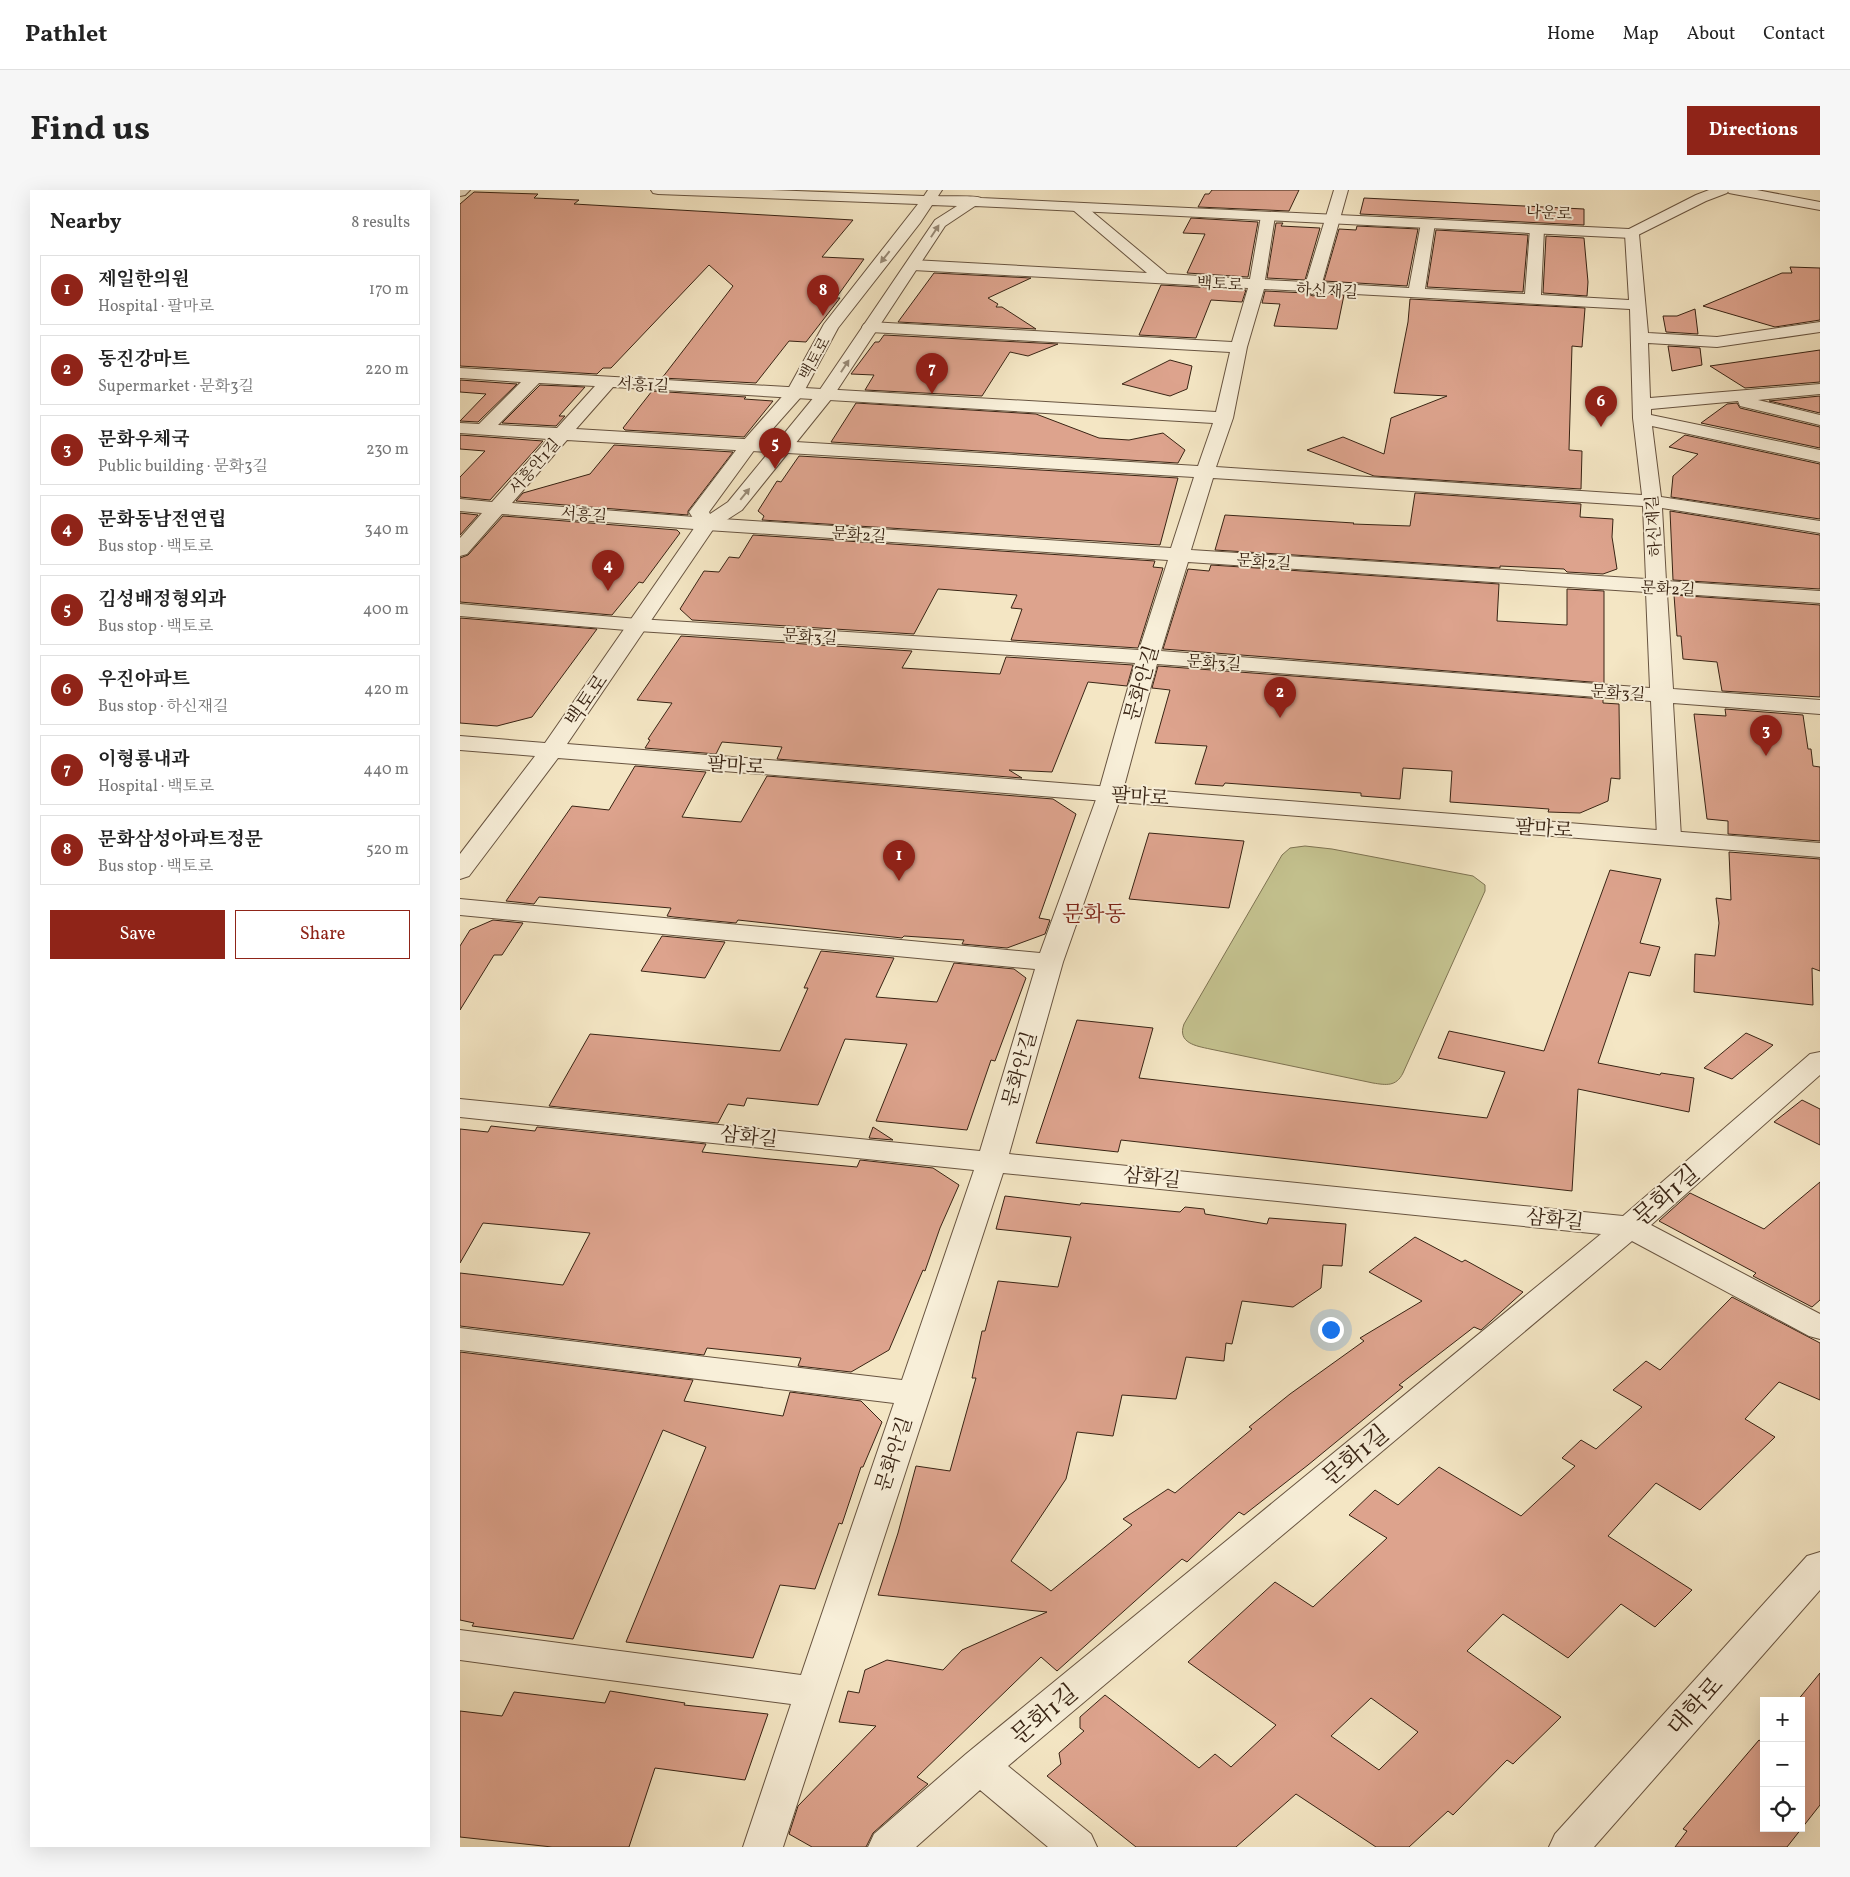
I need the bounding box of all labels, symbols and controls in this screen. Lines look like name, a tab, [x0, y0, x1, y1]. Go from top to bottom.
text: Pathlet	[25, 18, 107, 52]
text: Home	[1547, 22, 1595, 47]
text: Map	[1623, 22, 1659, 47]
text: About	[1687, 22, 1735, 47]
text: Contact	[1763, 22, 1825, 47]
text: Find us	[30, 106, 150, 154]
button: Directions	[1687, 106, 1820, 155]
street label: 나운로	[1525, 202, 1573, 226]
text: Nearby	[50, 208, 121, 237]
text: 8 results	[351, 212, 410, 234]
one-way arrow	[930, 224, 940, 238]
one-way arrow	[880, 251, 891, 264]
text: 제일한의원	[98, 267, 190, 293]
street label: 백토로	[1196, 273, 1244, 297]
pin: 8	[807, 275, 839, 316]
text: 1	[64, 279, 70, 301]
text: 170 m	[369, 279, 409, 301]
street label: 하신재길	[1295, 279, 1358, 305]
text: Hospital · 팔마로	[98, 296, 214, 318]
street label: 백토로	[795, 333, 837, 385]
text: 동진강마트	[98, 347, 190, 373]
pin: 7	[916, 353, 948, 394]
text: 2	[63, 359, 71, 381]
text: 220 m	[365, 359, 409, 381]
one-way arrow	[840, 359, 849, 372]
street label: 서흥1길	[616, 374, 670, 398]
text: Supermarket · 문화3길	[98, 376, 254, 398]
pin: 6	[1585, 386, 1617, 427]
text: 문화우체국	[98, 427, 190, 453]
pin: 5	[759, 428, 791, 469]
street label: 서흥안1길	[505, 434, 566, 500]
text: 3	[63, 439, 71, 461]
text: 230 m	[366, 439, 409, 461]
text: Public building · 문화3길	[98, 456, 268, 478]
one-way arrow	[739, 488, 750, 501]
street label: 하신재길	[1642, 494, 1668, 557]
street label: 서흥길	[560, 503, 608, 529]
text: 문화동남전연립	[98, 507, 226, 533]
text: 4	[62, 519, 72, 541]
text: 340 m	[365, 519, 409, 541]
street label: 문화2길	[831, 523, 887, 549]
text: Bus stop · 백토로	[98, 536, 213, 558]
pin: 4	[592, 550, 624, 591]
street label: 문화2길	[1236, 550, 1292, 576]
street label: 문화2길	[1640, 578, 1696, 602]
text: 김성배정형외과	[98, 587, 226, 613]
text: 5	[63, 599, 71, 621]
text: 400 m	[363, 599, 409, 621]
text: Bus stop · 백토로	[98, 616, 213, 638]
street label: 문화3길	[782, 625, 838, 651]
street label: 문화안길	[1119, 643, 1167, 725]
street label: 문화3길	[1186, 651, 1242, 677]
text: 우진아파트	[98, 667, 190, 693]
street label: 백토로	[560, 669, 616, 733]
pin: 2	[1264, 677, 1296, 718]
text: 6	[63, 679, 71, 701]
text: 420 m	[364, 679, 409, 701]
street label: 문화3길	[1590, 681, 1646, 707]
text: Bus stop · 하신재길	[98, 696, 228, 718]
pin: 3	[1750, 715, 1782, 756]
text: 이형룡내과	[98, 747, 190, 773]
street label: 팔마로	[706, 751, 766, 783]
text: 7	[63, 759, 71, 781]
text: 440 m	[363, 759, 409, 781]
text: Hospital · 백토로	[98, 776, 214, 798]
street label: 팔마로	[1110, 782, 1170, 814]
street label: 팔마로	[1514, 814, 1574, 846]
text: 문화삼성아파트정문	[98, 827, 263, 853]
text: 8	[63, 839, 71, 861]
text: 520 m	[366, 839, 409, 861]
pin: 1	[883, 840, 915, 881]
text: Bus stop · 백토로	[98, 856, 213, 878]
district label: 문화동	[1062, 900, 1126, 931]
button: Save	[50, 910, 225, 959]
button: Share	[235, 910, 410, 959]
street label: 문화안길	[997, 1029, 1045, 1111]
street label: 삼화길	[719, 1121, 779, 1155]
street label: 문화1길	[1626, 1158, 1708, 1235]
street label: 삼화길	[1122, 1162, 1182, 1196]
street label: 삼화길	[1525, 1204, 1585, 1238]
your location	[1318, 1317, 1344, 1343]
street label: 문화안길	[870, 1414, 920, 1496]
street label: 문화1길	[1315, 1418, 1397, 1495]
street label: 대학로	[1661, 1670, 1732, 1745]
street label: 문화1길	[1004, 1677, 1086, 1754]
map controls	[1760, 1697, 1805, 1832]
button: +	[1760, 1697, 1805, 1742]
button: −	[1760, 1742, 1805, 1787]
button: locate	[1760, 1787, 1805, 1832]

